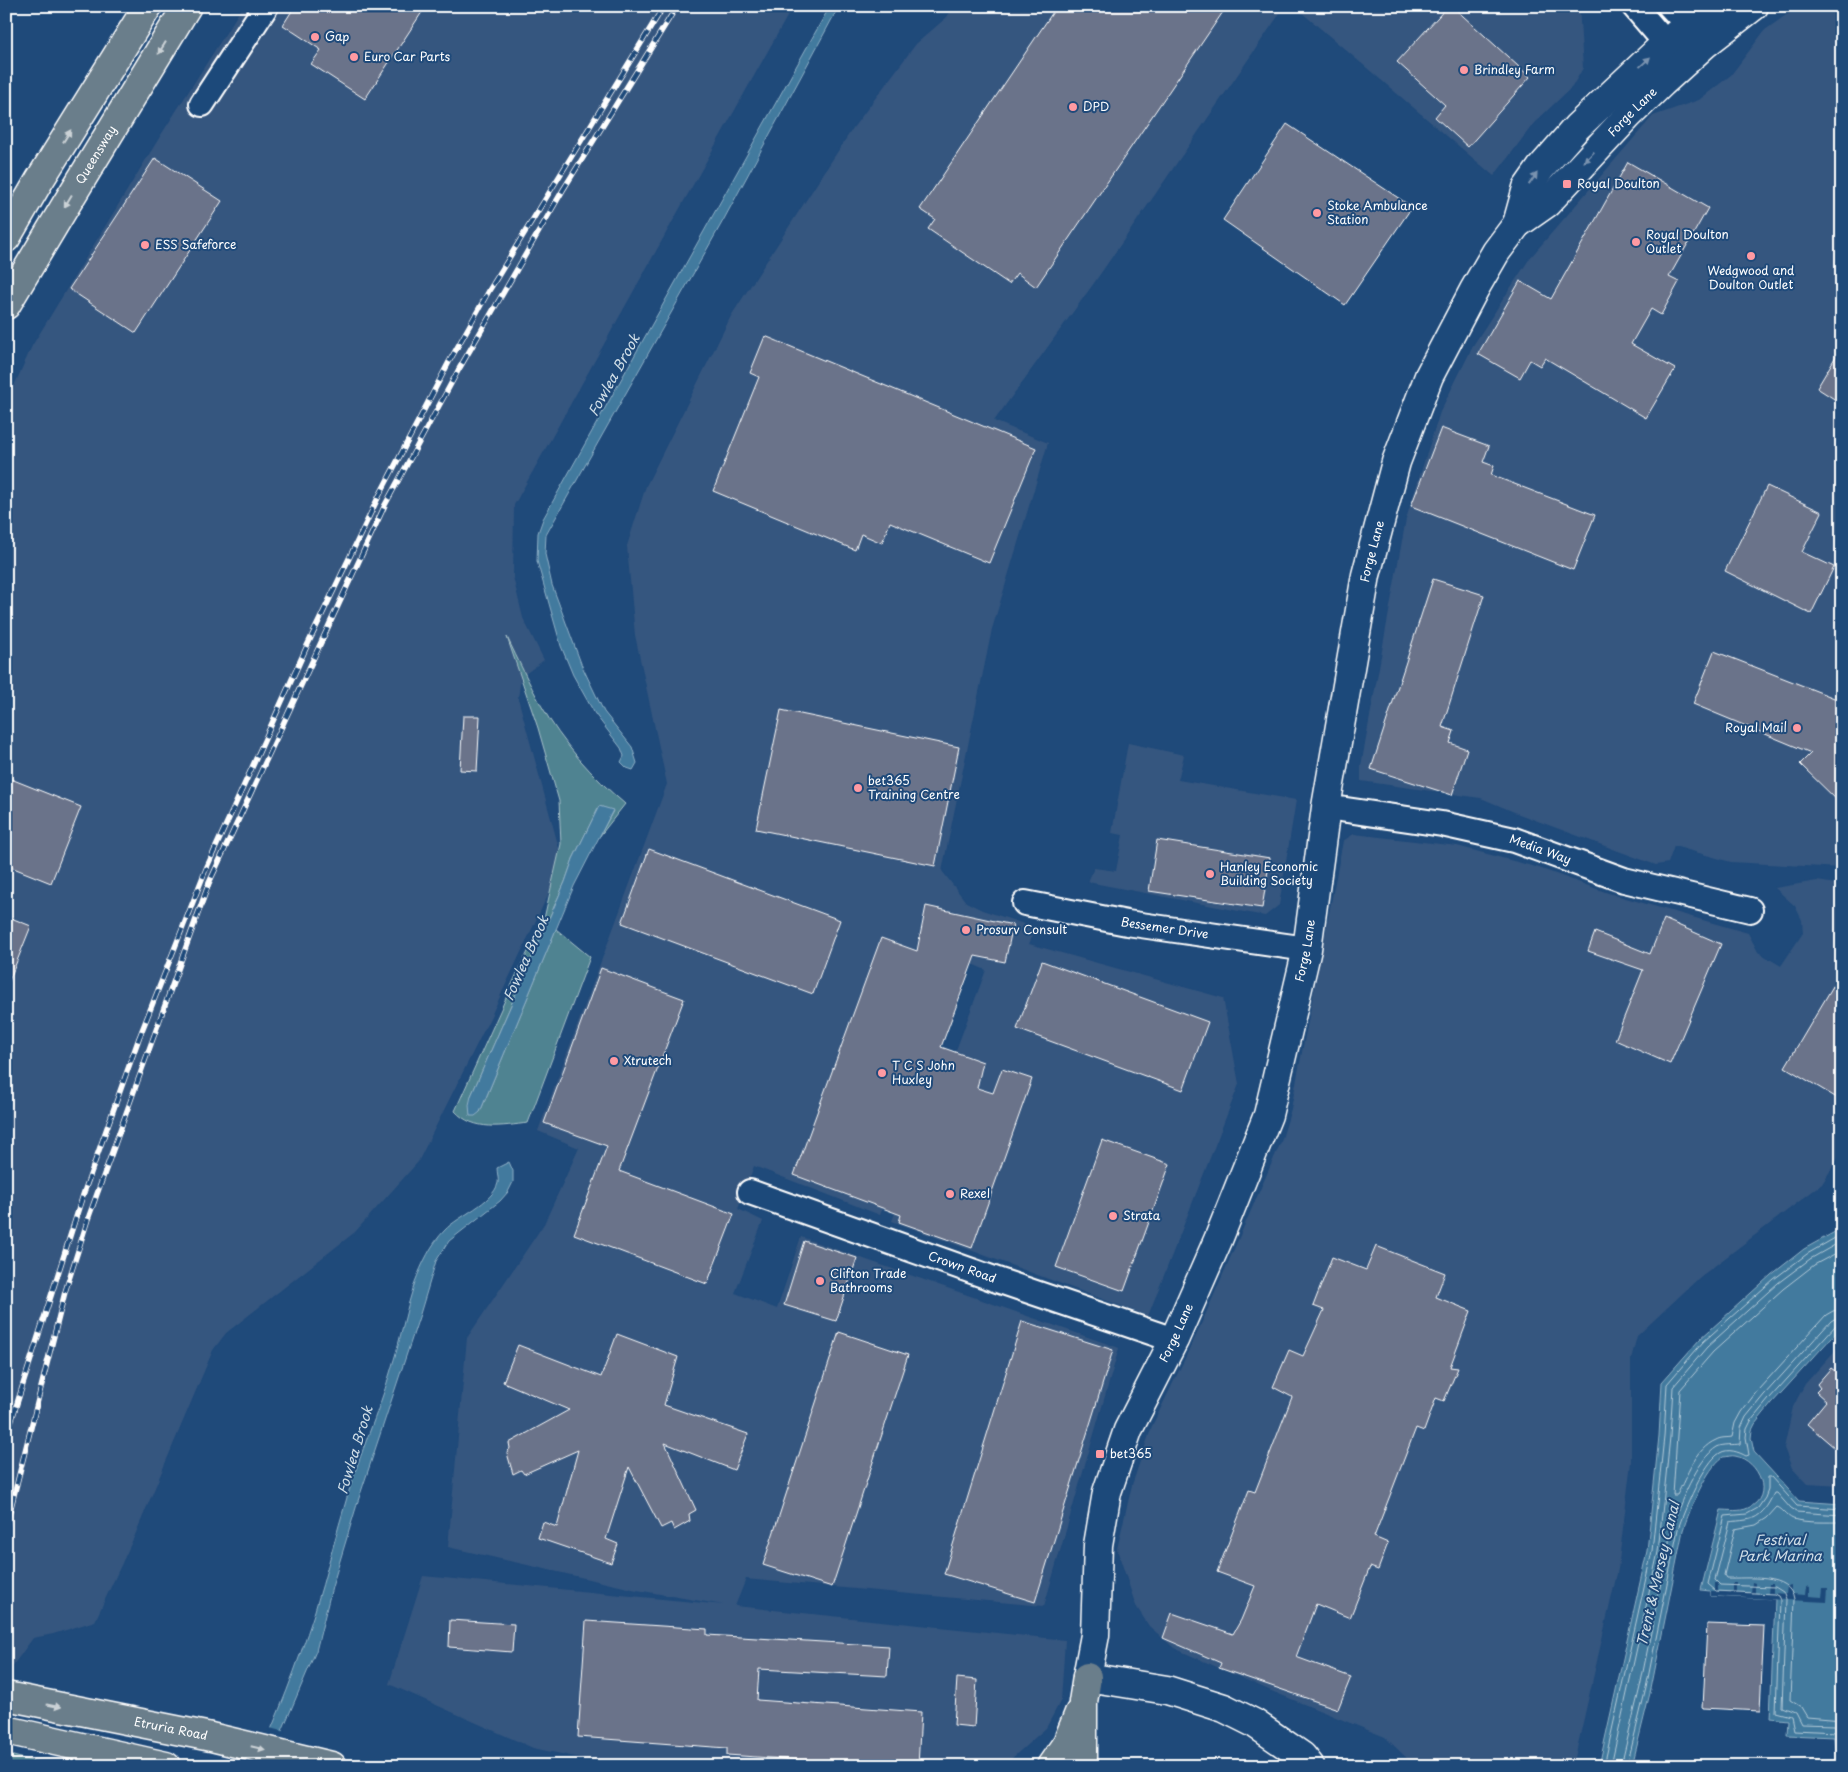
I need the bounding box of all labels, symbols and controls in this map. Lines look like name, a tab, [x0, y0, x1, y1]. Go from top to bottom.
place label: Gap	[325, 27, 349, 45]
marker: Gap	[309, 31, 321, 43]
one-way arrow	[157, 41, 167, 54]
place label: Euro Car Parts	[364, 47, 451, 65]
marker: Euro Car Parts	[348, 51, 360, 63]
one-way arrow	[1639, 56, 1651, 68]
place label: Brindley Farm	[1474, 60, 1555, 78]
marker: Brindley Farm	[1458, 64, 1470, 76]
street label: Forge Lane	[1603, 82, 1661, 140]
place label: DPD	[1083, 97, 1109, 115]
marker: DPD	[1067, 101, 1079, 113]
street label: Queensway	[71, 122, 120, 187]
one-way arrow	[62, 130, 71, 143]
one-way arrow	[1583, 151, 1595, 163]
one-way arrow	[1528, 172, 1538, 186]
place label: Royal Doulton	[1577, 174, 1660, 192]
marker: Royal Doulton	[1561, 178, 1573, 190]
one-way arrow	[63, 195, 72, 208]
place label: Stoke Ambulance Station	[1327, 196, 1428, 228]
marker: Stoke Ambulance Station	[1311, 207, 1323, 219]
place label: Royal Doulton Outlet	[1646, 225, 1729, 257]
place label: ESS Safeforce	[155, 235, 236, 253]
marker: Royal Doulton Outlet	[1630, 236, 1642, 248]
marker: ESS Safeforce	[139, 239, 151, 251]
marker: Wedgwood and Doulton Outlet	[1745, 250, 1757, 262]
place label: Wedgwood and Doulton Outlet	[1708, 261, 1795, 293]
water label: Fowlea Brook	[582, 329, 645, 420]
street label: Forge Lane	[1355, 518, 1388, 584]
place label: Royal Mail	[1725, 718, 1787, 736]
marker: Royal Mail	[1791, 722, 1803, 734]
place label: bet365 Training Centre	[868, 771, 960, 803]
marker: bet365 Training Centre	[852, 782, 864, 794]
street label: Media Way	[1507, 829, 1574, 868]
place label: Hanley Economic Building Society	[1220, 857, 1318, 889]
marker: Hanley Economic Building Society	[1204, 868, 1216, 880]
water label: Fowlea Brook	[497, 911, 554, 1004]
street label: Bessemer Drive	[1119, 912, 1210, 943]
street label: Forge Lane	[1290, 918, 1319, 984]
place label: Prosurv Consult	[976, 920, 1067, 938]
marker: Prosurv Consult	[960, 924, 972, 936]
place label: Xtrutech	[624, 1051, 672, 1069]
marker: Xtrutech	[608, 1055, 620, 1067]
place label: T C S John Huxley	[892, 1056, 955, 1088]
marker: T C S John Huxley	[876, 1067, 888, 1079]
place label: Rexel	[960, 1184, 990, 1202]
marker: Rexel	[944, 1188, 956, 1200]
place label: Strata	[1123, 1206, 1161, 1224]
marker: Strata	[1107, 1210, 1119, 1222]
street label: Crown Road	[926, 1246, 999, 1287]
place label: Clifton Trade Bathrooms	[830, 1264, 906, 1296]
marker: Clifton Trade Bathrooms	[814, 1275, 826, 1287]
street label: Forge Lane	[1154, 1300, 1197, 1365]
water label: Fowlea Brook	[331, 1402, 378, 1497]
place label: bet365	[1110, 1444, 1152, 1462]
marker: bet365	[1094, 1448, 1106, 1460]
water label: Trent & Mersey Canal	[1631, 1497, 1685, 1648]
water label: Festival Park Marina	[1738, 1529, 1823, 1566]
one-way arrow	[46, 1702, 62, 1710]
street label: Etruria Road	[133, 1712, 209, 1744]
one-way arrow	[251, 1744, 266, 1752]

